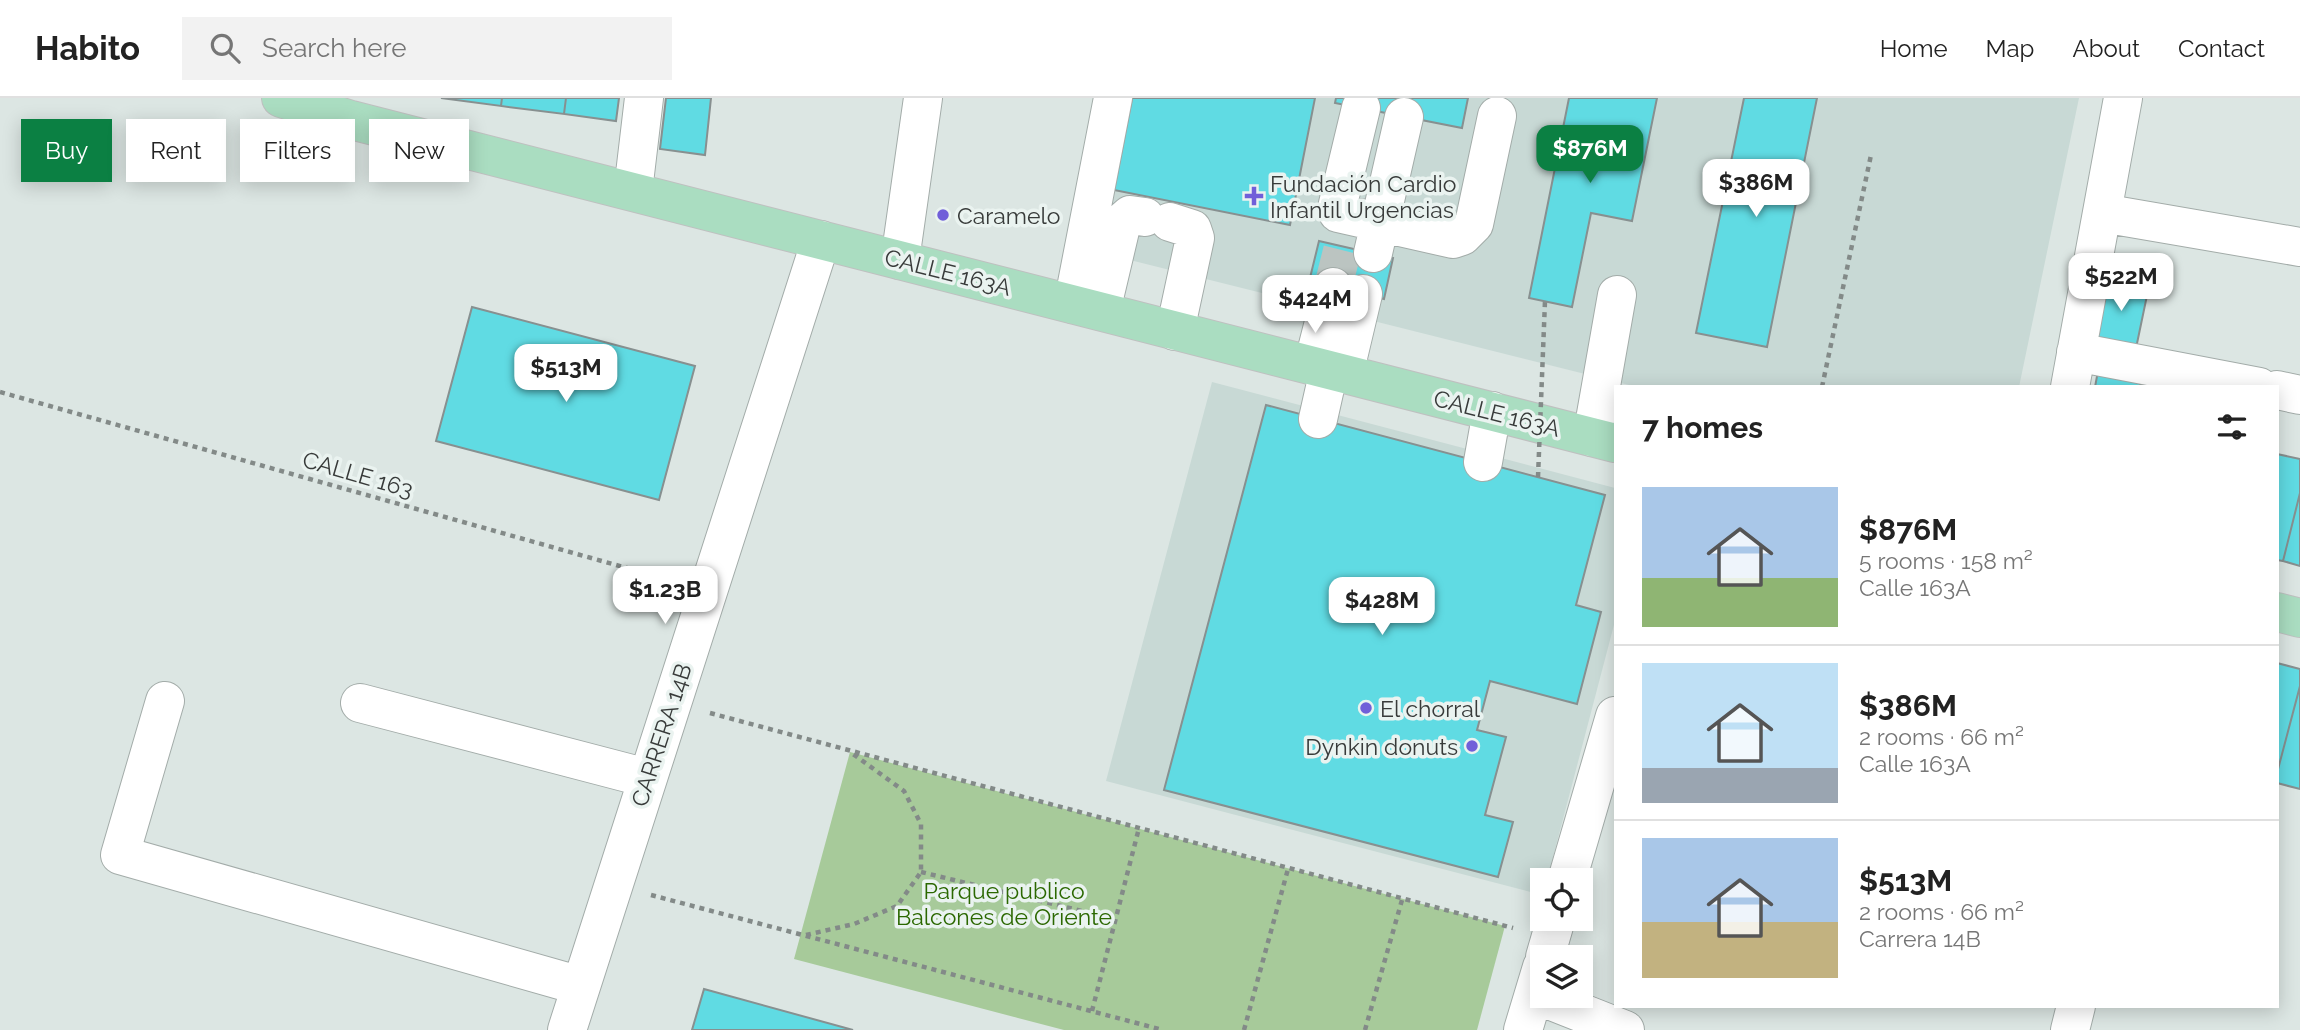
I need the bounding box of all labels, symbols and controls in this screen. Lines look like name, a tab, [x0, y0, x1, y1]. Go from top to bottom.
search box	[182, 17, 672, 80]
text: Habito	[35, 29, 140, 68]
icon: search	[206, 29, 244, 67]
text: Search here	[262, 33, 406, 63]
text: Home	[1880, 34, 1948, 63]
text: Map	[1986, 34, 2034, 63]
text: About	[2072, 34, 2140, 63]
text: Contact	[2178, 34, 2265, 63]
chip: Buy	[21, 119, 112, 182]
chip: Rent	[126, 119, 226, 182]
chip: Filters	[240, 119, 355, 182]
chip: New	[369, 119, 469, 182]
pin: $876M	[1541, 126, 1639, 185]
text: $876M	[1552, 134, 1628, 161]
pin: $386M	[1707, 159, 1805, 219]
text: $386M	[1718, 168, 1794, 195]
place label: Fundación Cardio Infantil Urgencias	[1270, 170, 1456, 223]
marker: Fundación Cardio Infantil Urgencias	[1244, 186, 1264, 206]
place label: Caramelo	[957, 202, 1060, 229]
marker: Caramelo	[935, 207, 951, 223]
street label: CALLE 163A	[882, 243, 1014, 301]
pin: $522M	[2072, 254, 2170, 313]
text: $522M	[2084, 262, 2158, 289]
pin: $424M	[1266, 275, 1364, 335]
text: $424M	[1278, 284, 1352, 311]
pin: $513M	[517, 344, 615, 404]
text: $513M	[530, 353, 602, 380]
street label: CALLE 163A	[1431, 384, 1563, 442]
icon: filters	[2213, 408, 2251, 446]
text: 7 homes	[1642, 410, 1763, 445]
street label: CALLE 163	[300, 445, 416, 503]
text: $876M	[1859, 512, 1957, 547]
icon: home	[1698, 515, 1782, 599]
text: 5 rooms · 158 m²	[1859, 547, 2033, 574]
pin: $1.23B	[608, 566, 722, 626]
text: Calle 163A	[1859, 574, 1971, 601]
text: $1.23B	[629, 575, 701, 602]
pin: $428M	[1333, 578, 1431, 637]
text: $428M	[1345, 586, 1419, 613]
street label: CARRERA 14B	[625, 660, 697, 810]
text: $386M	[1859, 688, 1957, 723]
icon: home	[1698, 691, 1782, 775]
place label: El chorral	[1380, 695, 1481, 722]
marker: El chorral	[1358, 700, 1374, 716]
text: 2 rooms · 66 m²	[1859, 723, 2024, 750]
place label: Dynkin donuts	[1305, 733, 1458, 760]
marker: Dynkin donuts	[1464, 738, 1480, 754]
text: Calle 163A	[1859, 750, 1971, 777]
text: $513M	[1859, 863, 1952, 898]
icon: home	[1698, 866, 1782, 950]
map controls	[1530, 868, 1593, 1008]
button: locate	[1530, 868, 1593, 931]
park label: Parque publico Balcones de Oriente	[896, 877, 1112, 930]
text: 2 rooms · 66 m²	[1859, 898, 2024, 925]
text: Carrera 14B	[1859, 925, 1981, 952]
button: layers	[1530, 945, 1593, 1008]

